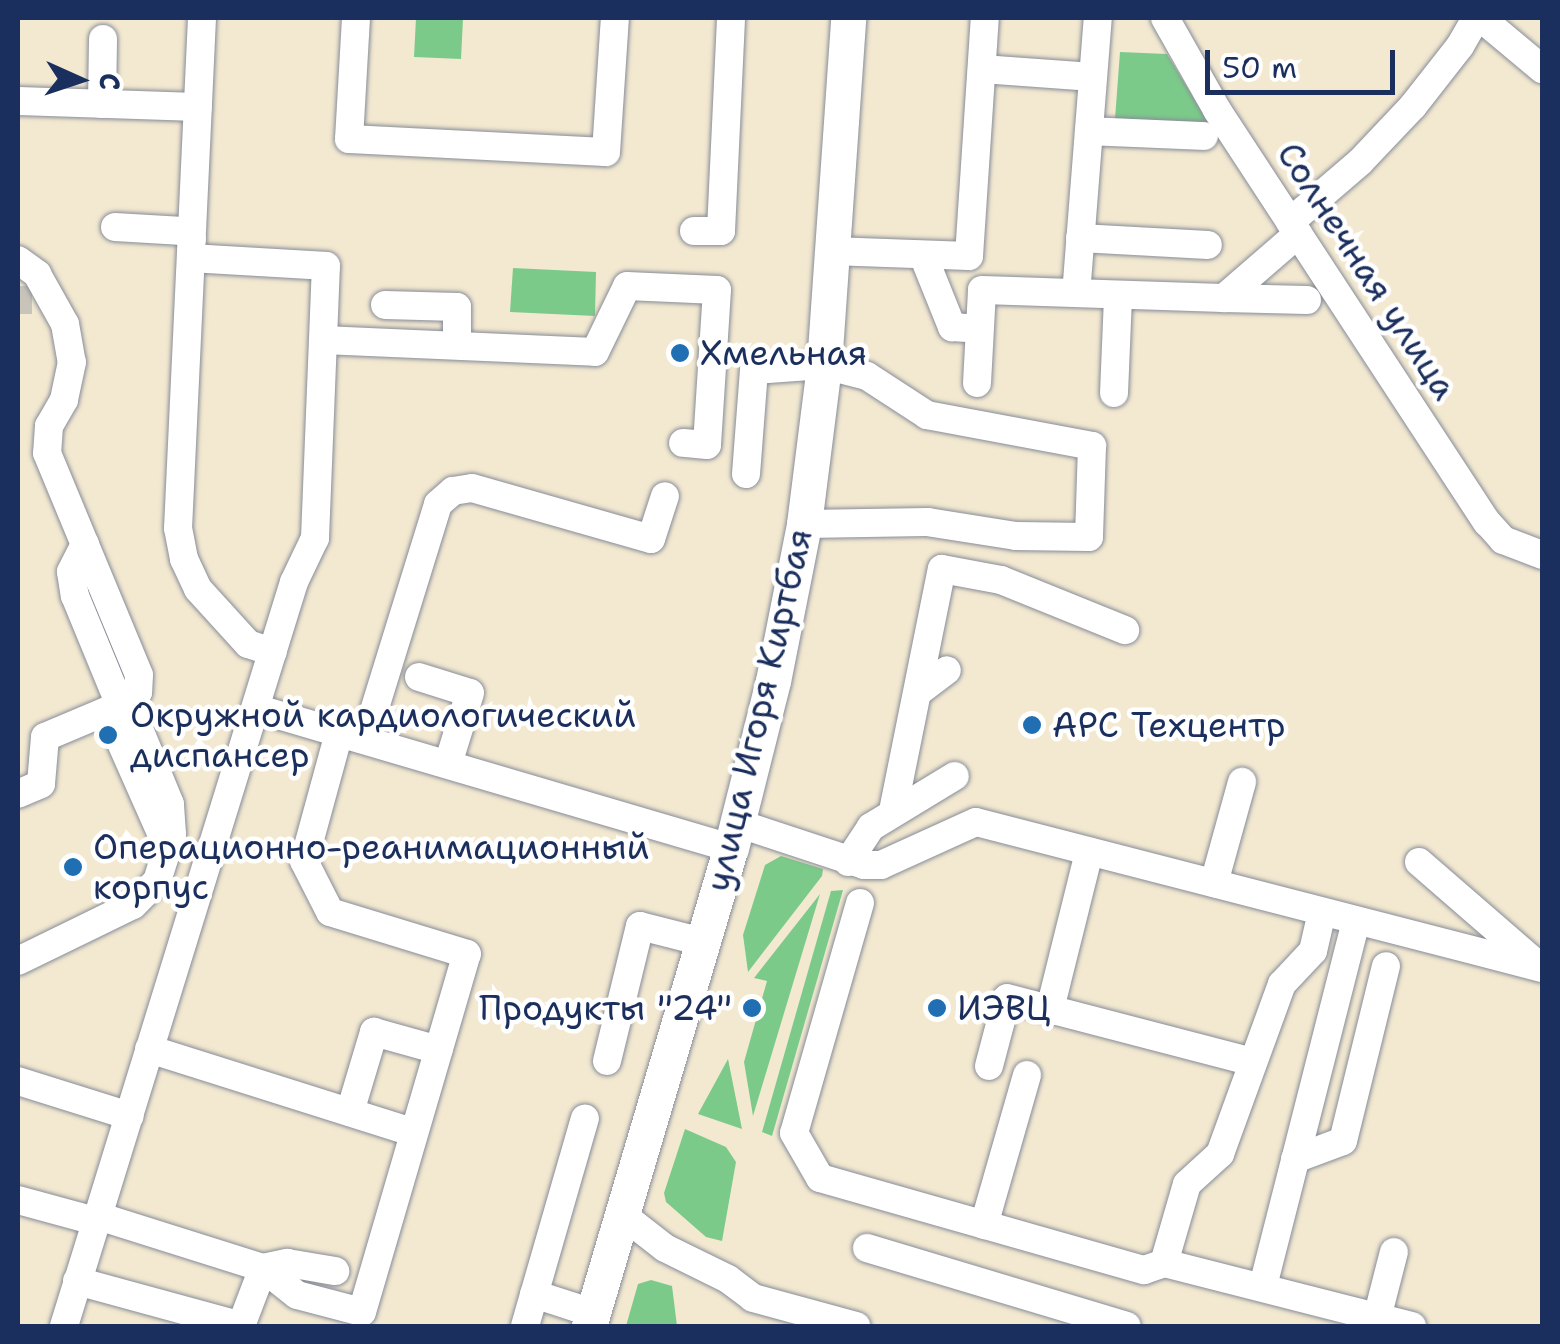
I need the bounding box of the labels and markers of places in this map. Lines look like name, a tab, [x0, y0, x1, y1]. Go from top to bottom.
place label: Хмельная	[700, 332, 867, 374]
marker: Хмельная	[669, 342, 691, 364]
place label: Окружной кардиологический диспансер	[130, 694, 636, 776]
place label: АРС Техцентр	[1052, 704, 1286, 746]
marker: АРС Техцентр	[1021, 714, 1043, 736]
marker: Окружной кардиологический диспансер	[95, 722, 121, 748]
place label: Операционно-реанимационный корпус	[93, 826, 649, 908]
marker: Операционно-реанимационный корпус	[62, 856, 84, 878]
place label: Продукты "24"	[479, 987, 732, 1029]
place label: ИЭВЦ	[957, 987, 1051, 1029]
marker: Продукты "24"	[741, 997, 763, 1019]
marker: ИЭВЦ	[926, 997, 948, 1019]

